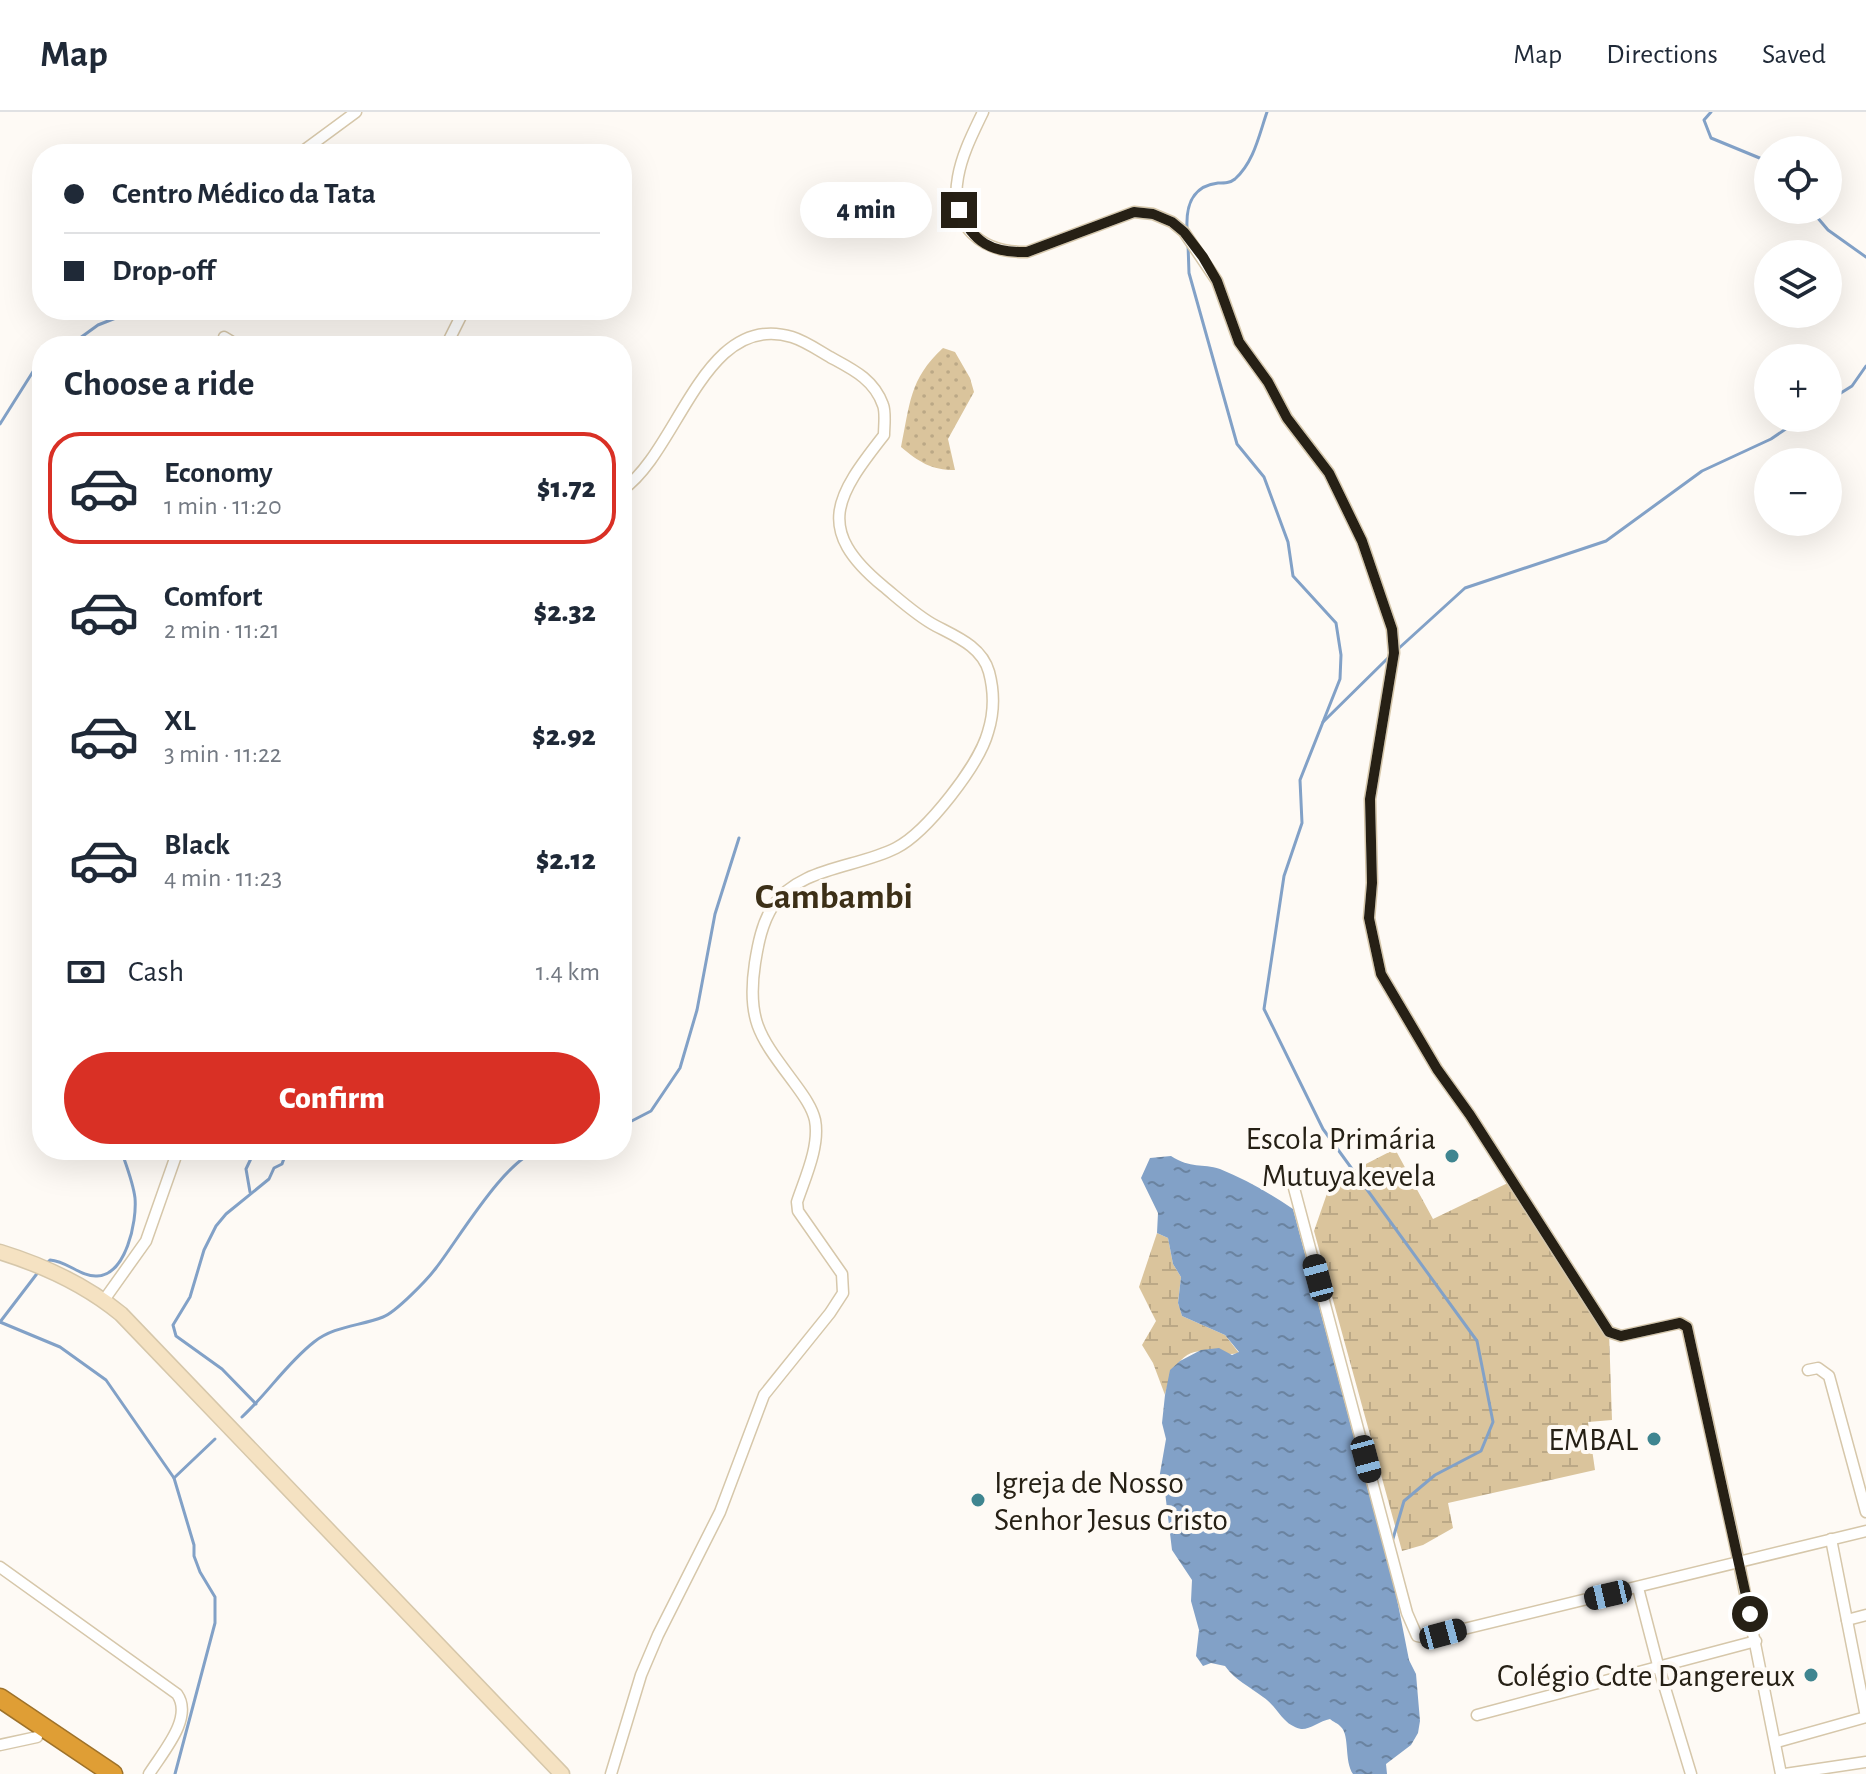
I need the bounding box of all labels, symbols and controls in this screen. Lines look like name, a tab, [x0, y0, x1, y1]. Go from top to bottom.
text: Map	[40, 36, 108, 74]
text: Map	[1513, 41, 1562, 69]
text: Directions	[1606, 41, 1718, 69]
text: Saved	[1762, 41, 1826, 69]
map controls	[1754, 136, 1842, 536]
button: locate	[1754, 136, 1842, 224]
text: Centro Médico da Tata	[112, 179, 376, 209]
callout: 4 min	[799, 182, 931, 238]
route end	[941, 192, 977, 228]
text: 4 min	[836, 197, 896, 223]
button: layers	[1754, 240, 1842, 328]
text: Drop-off	[112, 256, 215, 286]
button: +	[1754, 344, 1842, 432]
text: Choose a ride	[64, 366, 254, 402]
button: −	[1754, 448, 1842, 536]
icon: car	[68, 452, 140, 524]
text: Economy	[164, 458, 273, 488]
text: $1.72	[537, 473, 596, 503]
text: 1 min · 11:20	[164, 493, 282, 519]
icon: car	[68, 576, 140, 648]
text: Comfort	[164, 582, 263, 612]
text: $2.32	[533, 597, 596, 627]
text: 2 min · 11:21	[164, 617, 280, 643]
icon: car	[68, 700, 140, 772]
text: XL	[164, 706, 196, 736]
text: $2.92	[532, 721, 596, 751]
text: 3 min · 11:22	[164, 741, 282, 767]
icon: car	[68, 824, 140, 896]
text: Black	[164, 830, 230, 860]
text: $2.12	[536, 845, 596, 875]
text: 4 min · 11:23	[164, 865, 282, 891]
district label: Cambambi	[755, 879, 913, 915]
icon: cash	[64, 950, 108, 994]
text: Cash	[128, 957, 184, 987]
text: 1.4 km	[536, 959, 600, 985]
button: Confirm	[64, 1052, 600, 1144]
place label: Escola Primária Mutuyakevela	[1246, 1123, 1436, 1192]
marker: Escola Primária Mutuyakevela	[1443, 1147, 1461, 1165]
car	[1300, 1252, 1336, 1304]
place label: EMBAL	[1548, 1424, 1639, 1456]
marker: EMBAL	[1645, 1430, 1663, 1448]
car	[1348, 1433, 1384, 1485]
place label: Igreja de Nosso Senhor Jesus Cristo	[994, 1467, 1228, 1536]
marker: Igreja de Nosso Senhor Jesus Cristo	[969, 1491, 987, 1509]
car	[1582, 1578, 1634, 1612]
route start	[1732, 1596, 1768, 1632]
car	[1417, 1616, 1469, 1652]
place label: Colégio Cdte Dangereux	[1497, 1660, 1795, 1692]
marker: Colégio Cdte Dangereux	[1802, 1666, 1820, 1684]

